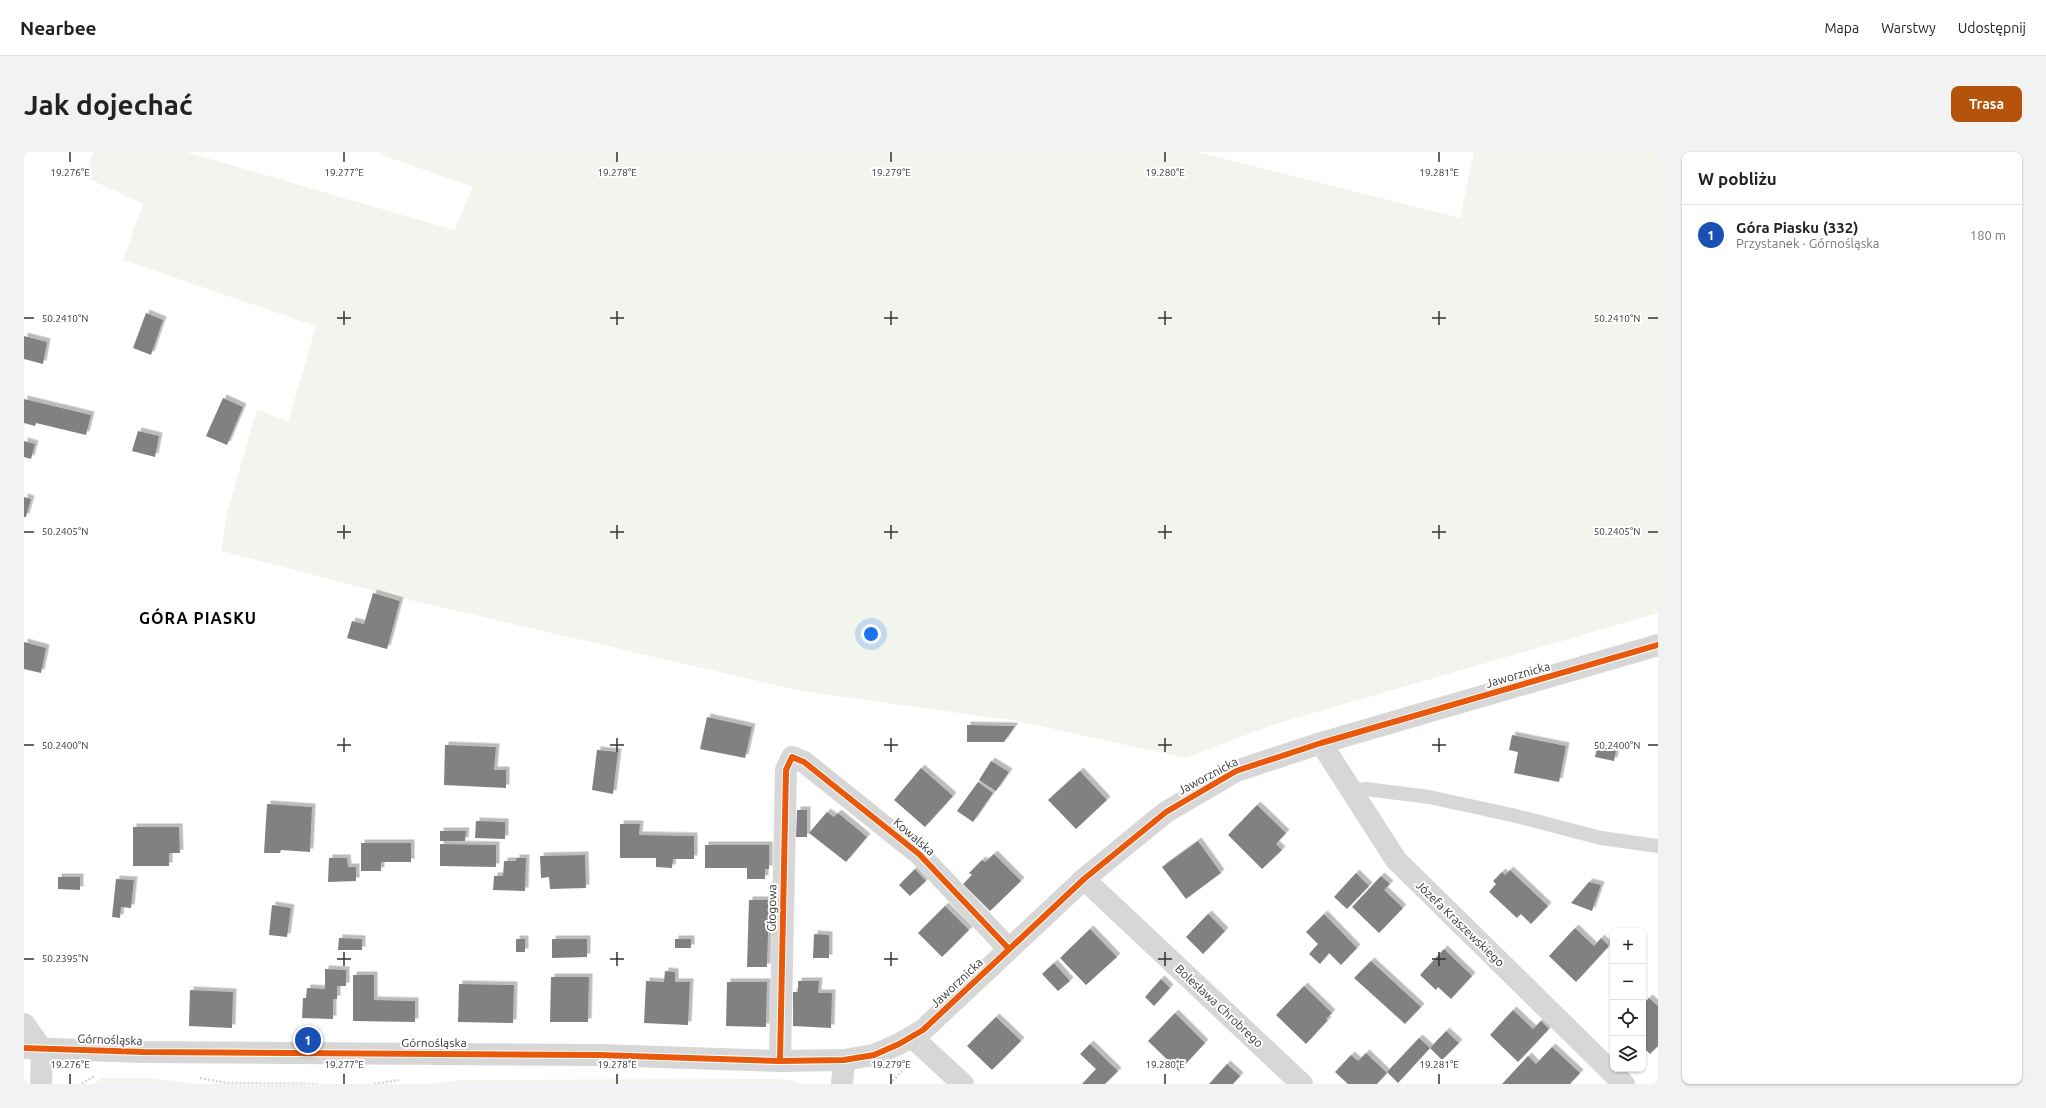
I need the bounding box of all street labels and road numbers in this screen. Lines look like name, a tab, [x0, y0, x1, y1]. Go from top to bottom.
street label: Jaworznicka	[1484, 659, 1551, 690]
street label: Jaworznicka	[1176, 754, 1240, 797]
street label: Kowalska	[891, 815, 938, 858]
street label: Józefa Kraszewskiego	[1414, 878, 1507, 969]
street label: Głogowa	[765, 884, 778, 932]
street label: Jaworznicka	[928, 955, 985, 1010]
street label: Bolesława Chrobrego	[1173, 962, 1266, 1050]
street label: Górnośląska	[77, 1032, 143, 1047]
street label: Górnośląska	[401, 1036, 467, 1049]

